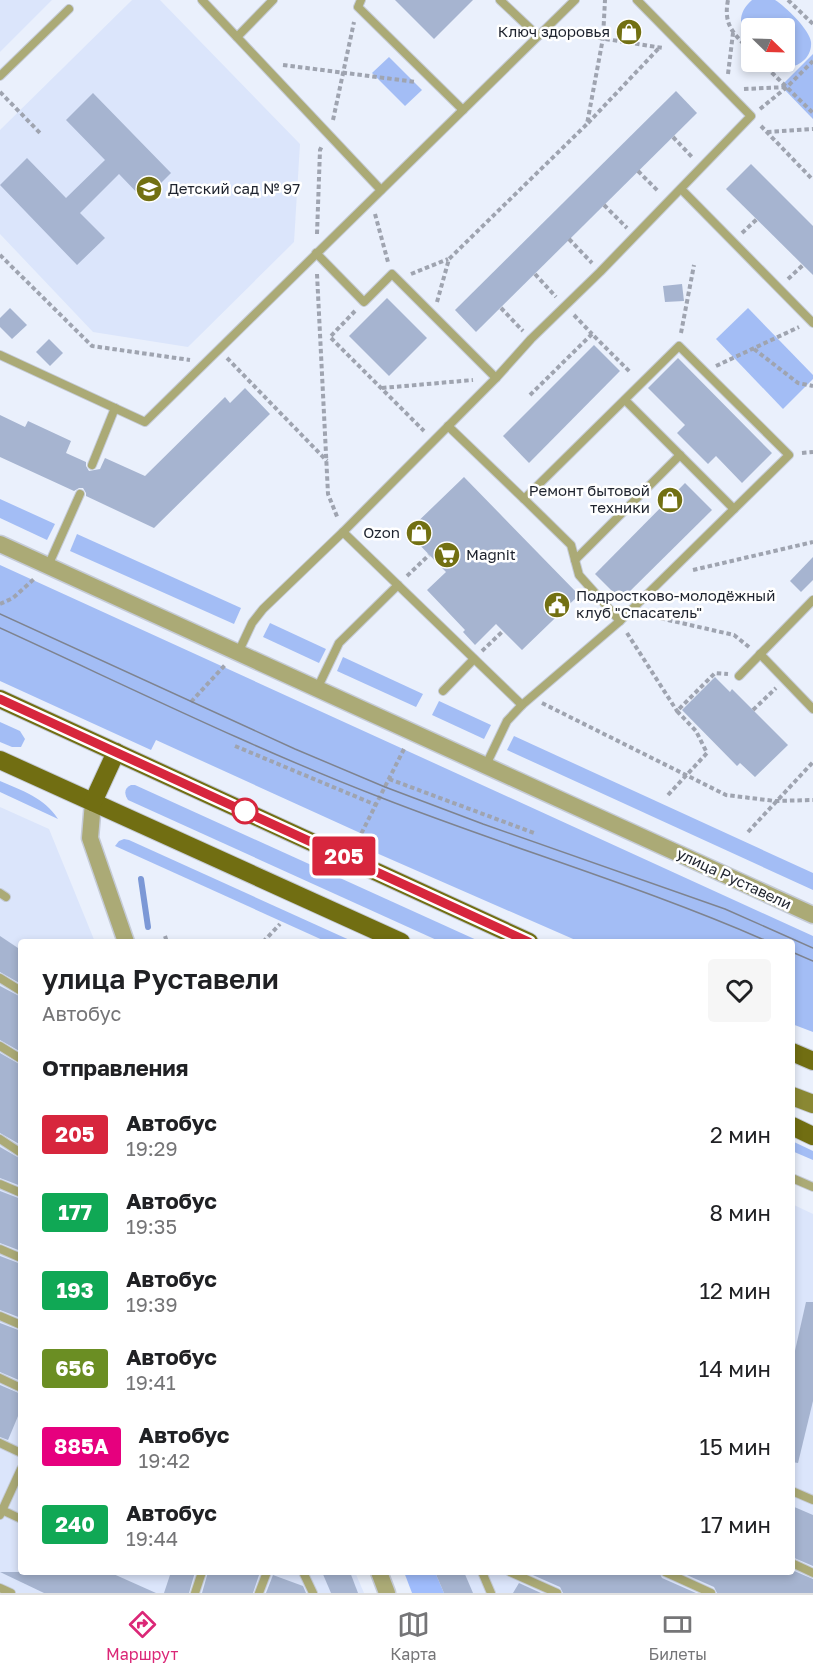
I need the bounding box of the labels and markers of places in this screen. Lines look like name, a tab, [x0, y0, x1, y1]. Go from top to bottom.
shop icon: Ключ здоровья	[614, 17, 644, 47]
place label: Ключ здоровья	[498, 22, 610, 40]
school or university icon: Детский сад № 97	[134, 174, 164, 204]
place label: Детский сад № 97	[168, 179, 300, 197]
place label: Ремонт бытовой техники	[529, 481, 650, 516]
shop icon: Ремонт бытовой техники	[655, 485, 685, 515]
shop icon: Ozon	[404, 518, 434, 548]
place label: Ozon	[363, 523, 400, 541]
supermarket icon: Magnit	[432, 540, 462, 570]
place label: Magnit	[466, 545, 516, 563]
place label: Подростково-молодёжный клуб "Спасатель"	[576, 586, 775, 621]
public building icon: Подростково-молодёжный клуб "Спасатель"	[542, 590, 572, 620]
unlabelled marker	[232, 798, 258, 824]

